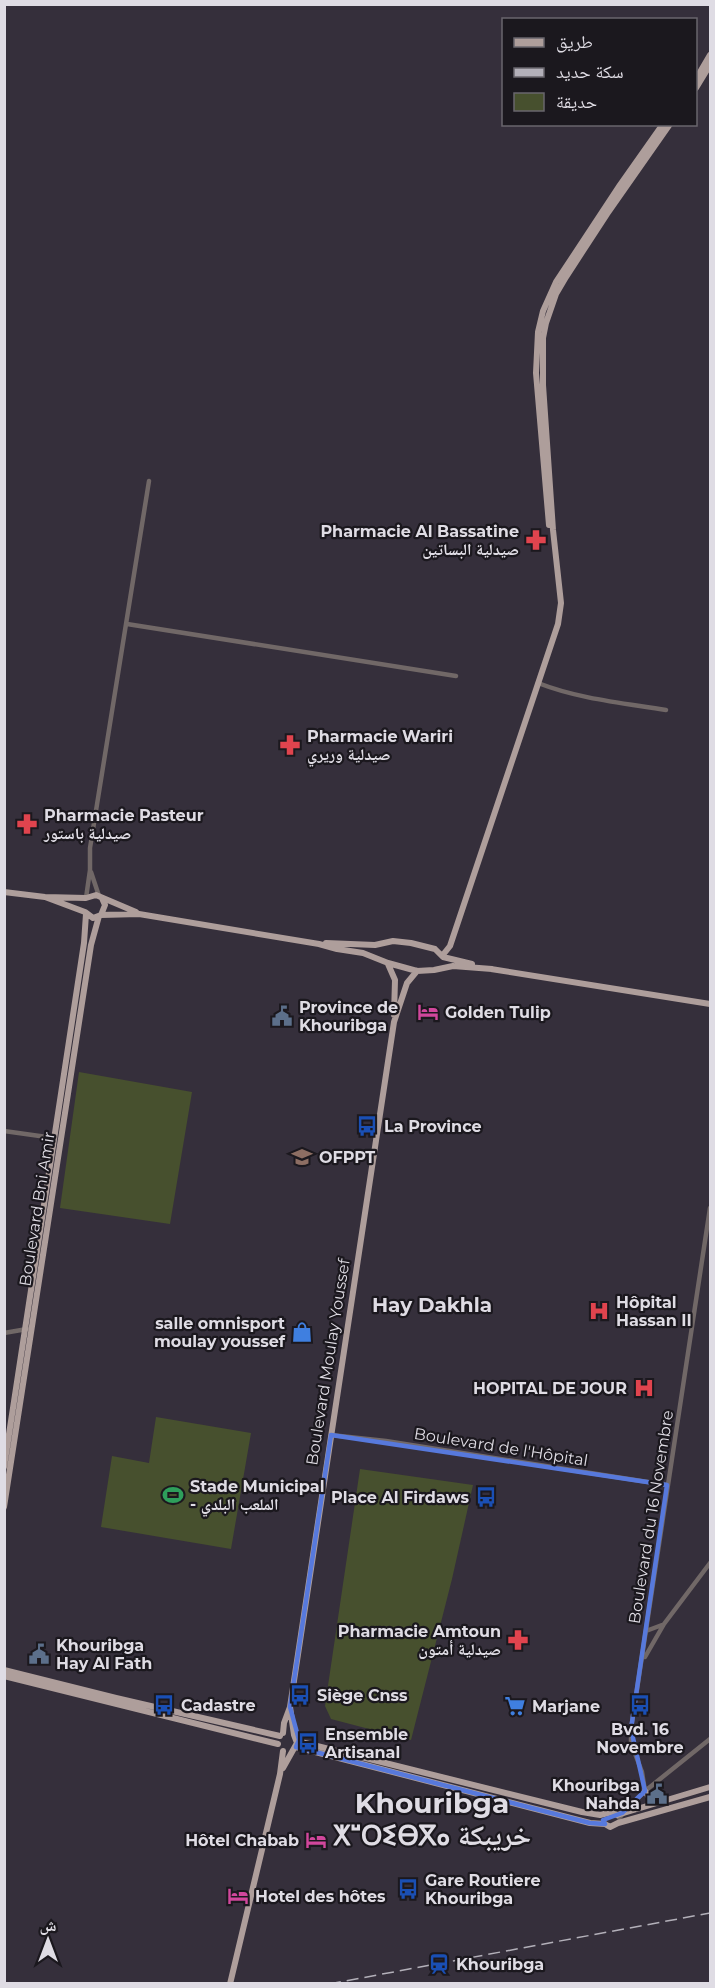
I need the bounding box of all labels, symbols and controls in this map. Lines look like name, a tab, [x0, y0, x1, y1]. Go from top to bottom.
legend	[502, 18, 697, 126]
text: طريق	[556, 31, 593, 53]
text: سكة حديد	[556, 61, 624, 83]
text: حديقة	[556, 91, 597, 113]
place label: Pharmacie Al Bassatine صيدلية البساتين	[320, 522, 519, 559]
pharmacy icon: Pharmacie Al Bassatine صيدلية البساتين	[524, 528, 548, 552]
place label: Pharmacie Wariri صيدلية وريري	[307, 727, 453, 766]
pharmacy icon: Pharmacie Wariri صيدلية وريري	[278, 733, 302, 757]
place label: Pharmacie Pasteur صيدلية باستور	[43, 806, 204, 843]
pharmacy icon: Pharmacie Pasteur صيدلية باستور	[15, 812, 39, 836]
place label: Province de Khouribga	[299, 998, 398, 1035]
hotel icon: Golden Tulip	[416, 1000, 440, 1024]
place label: Golden Tulip	[445, 1003, 551, 1022]
public building icon: Province de Khouribga	[270, 1004, 294, 1028]
bus stop icon: La Province	[355, 1114, 379, 1138]
place label: La Province	[384, 1117, 482, 1136]
street label: Boulevard Bni Amir	[15, 1130, 59, 1288]
school or university icon: OFPPT	[290, 1145, 314, 1169]
place label: OFPPT	[319, 1148, 375, 1167]
street label: Boulevard Moulay Youssef	[302, 1257, 354, 1467]
district label: Hay Dakhla	[372, 1293, 492, 1317]
place label: Hôpital Hassan II	[616, 1293, 692, 1330]
hospital icon: Hôpital Hassan II	[587, 1299, 611, 1323]
place label: salle omnisport moulay youssef	[154, 1314, 286, 1351]
shop icon: salle omnisport moulay youssef	[290, 1320, 314, 1344]
hospital icon: HOPITAL DE JOUR	[632, 1376, 656, 1400]
place label: HOPITAL DE JOUR	[473, 1379, 627, 1398]
street label: Boulevard du 16 Novembre	[625, 1409, 677, 1625]
street label: Boulevard de l'Hôpital	[413, 1424, 589, 1470]
place label: Stade Municipal - الملعب البلدي	[190, 1477, 324, 1516]
sports icon: Stade Municipal - الملعب البلدي	[161, 1483, 185, 1507]
bus stop icon: Place Al Firdaws	[474, 1485, 498, 1509]
place label: Place Al Firdaws	[331, 1488, 469, 1507]
place label: Pharmacie Amtoun صيدلية أمتون	[338, 1622, 501, 1659]
pharmacy icon: Pharmacie Amtoun صيدلية أمتون	[506, 1628, 530, 1652]
place label: Khouribga Hay Al Fath	[56, 1636, 152, 1673]
public building icon: Khouribga Hay Al Fath	[27, 1642, 51, 1666]
bus stop icon: Siège Cnss	[288, 1683, 312, 1707]
place label: Siège Cnss	[317, 1686, 408, 1705]
bus stop icon: Cadastre	[152, 1693, 176, 1717]
bus stop icon: Bvd. 16 Novembre	[628, 1693, 652, 1717]
supermarket icon: Marjane	[503, 1694, 527, 1718]
place label: Cadastre	[181, 1696, 256, 1715]
place label: Marjane	[532, 1697, 600, 1716]
place label: Bvd. 16 Novembre	[596, 1720, 684, 1757]
place label: Ensemble Artisanal	[324, 1725, 408, 1762]
bus stop icon: Ensemble Artisanal	[296, 1731, 320, 1755]
place label: Khouribga Nahda	[552, 1776, 640, 1813]
public building icon: Khouribga Nahda	[645, 1782, 669, 1806]
district label: Khouribga ⵅⵯⵔⵉⴱⴳⴰ خريبكة	[333, 1786, 531, 1852]
hotel icon: Hôtel Chabab	[304, 1828, 328, 1852]
place label: Hôtel Chabab	[185, 1831, 299, 1850]
place label: Gare Routiere Khouribga	[425, 1871, 541, 1908]
bus stop icon: Gare Routiere Khouribga	[396, 1877, 420, 1901]
hotel icon: Hotel des hôtes	[226, 1884, 250, 1908]
place label: Hotel des hôtes	[255, 1887, 386, 1906]
north arrow	[18, 1910, 78, 1970]
text: ش	[40, 1916, 57, 1935]
station icon: Khouribga	[427, 1952, 451, 1976]
place label: Khouribga	[456, 1955, 544, 1974]

